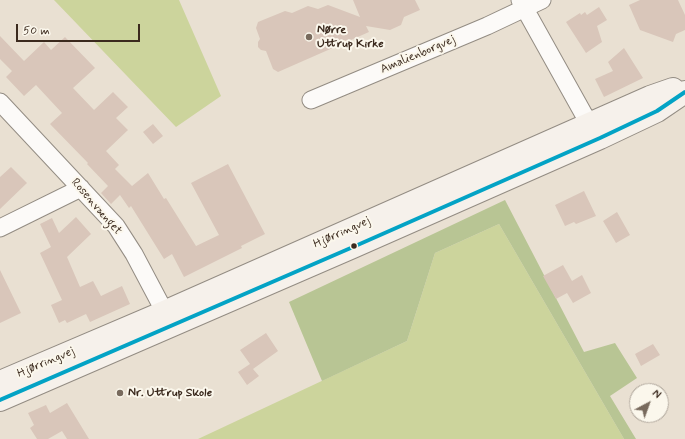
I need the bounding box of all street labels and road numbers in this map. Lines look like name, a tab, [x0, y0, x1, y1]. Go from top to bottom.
street label: Amalienborgvej	[378, 33, 458, 77]
street label: Rosenvænget	[68, 176, 124, 238]
street label: Hjørringvej	[311, 214, 373, 252]
street label: Hjørringvej	[15, 344, 77, 382]

